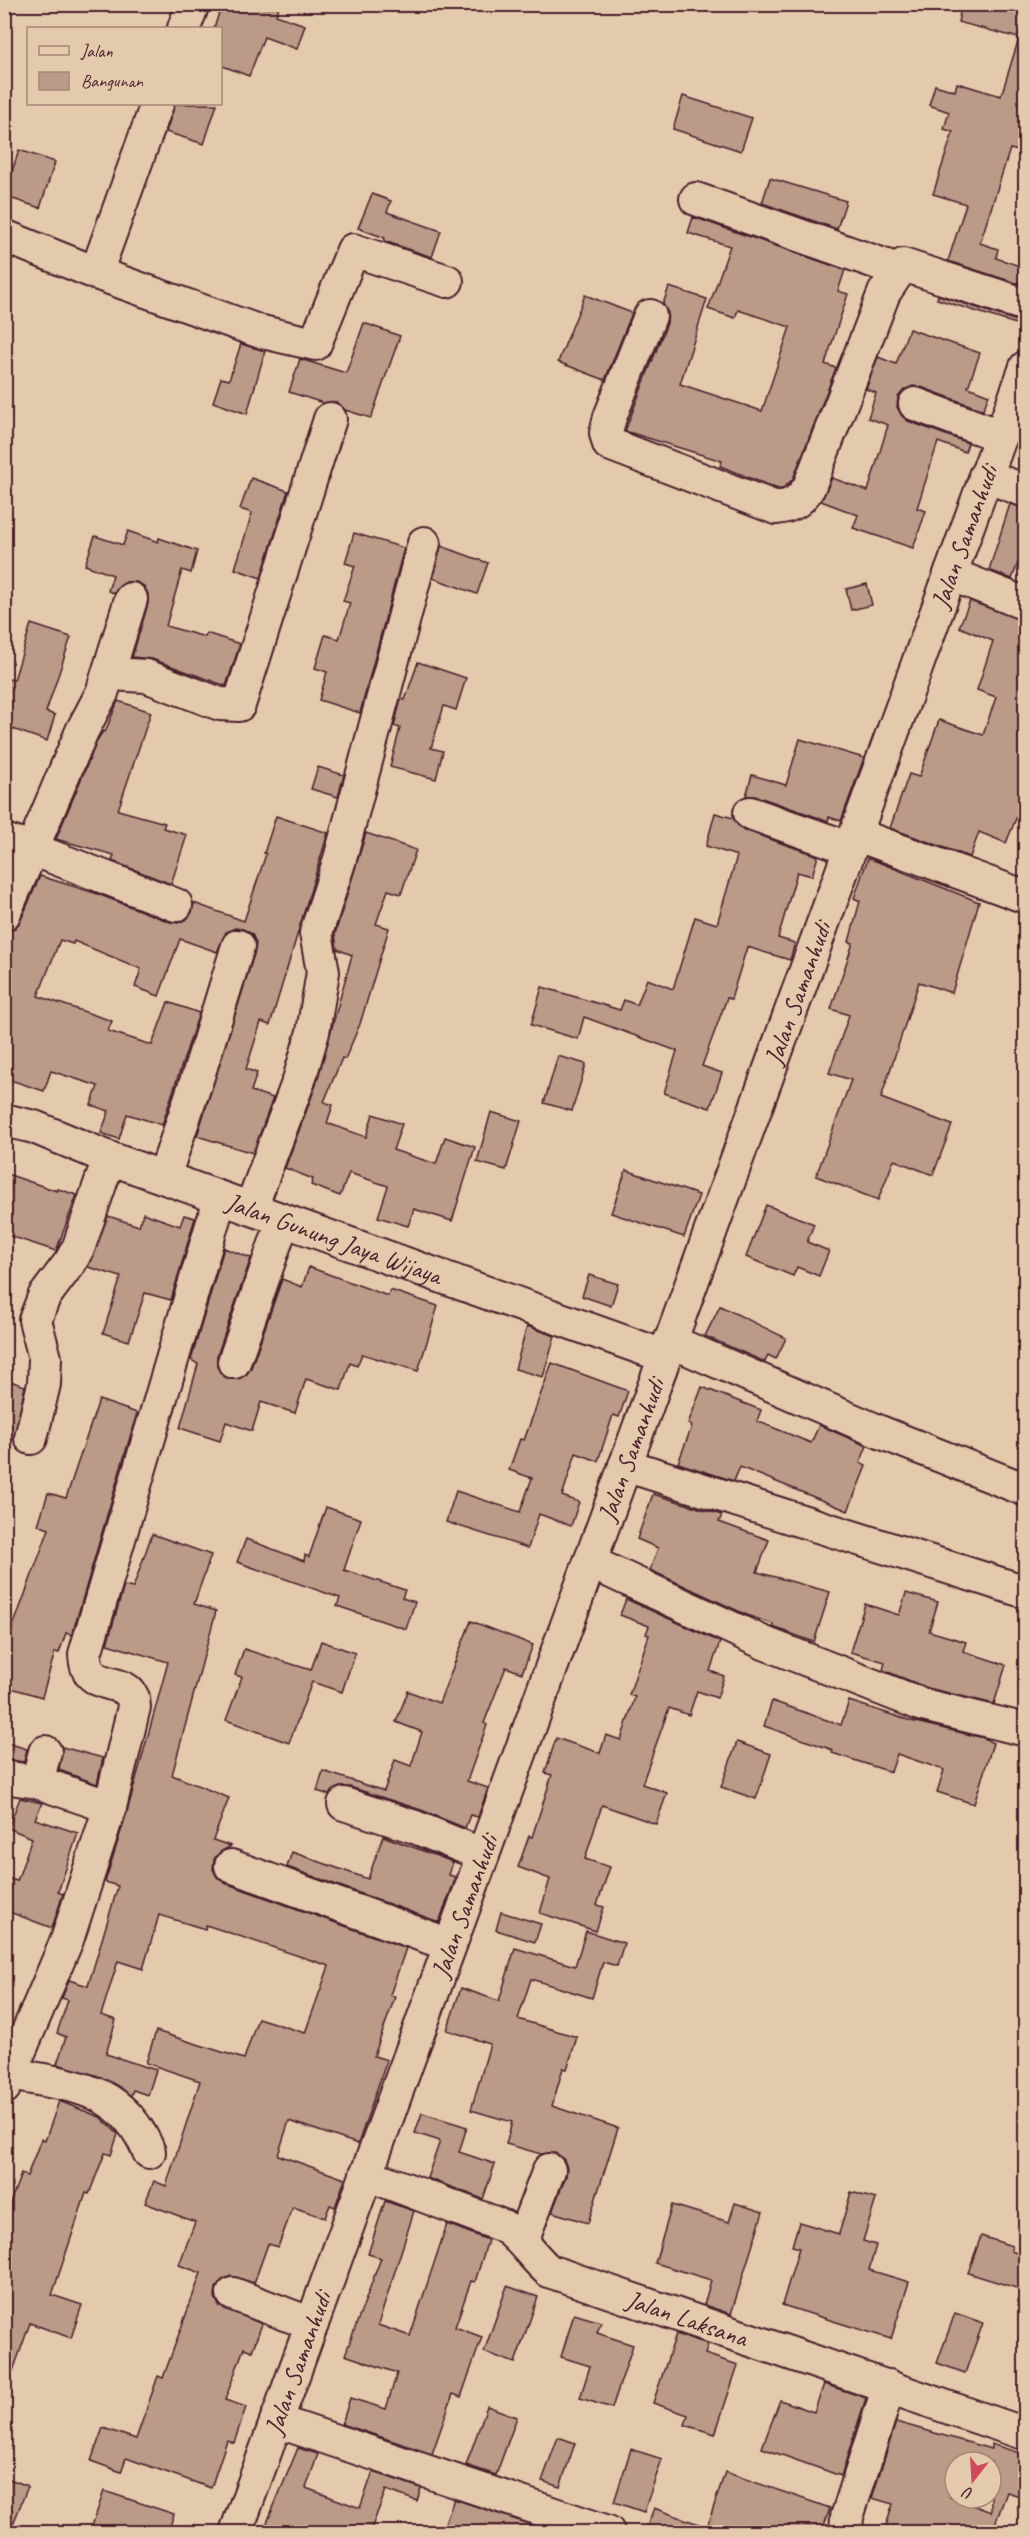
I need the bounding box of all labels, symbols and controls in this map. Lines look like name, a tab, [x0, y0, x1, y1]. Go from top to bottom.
legend	[27, 27, 222, 105]
text: Jalan	[80, 40, 113, 62]
text: Bangunan	[81, 70, 144, 92]
street label: Jalan Samanhudi	[923, 458, 1007, 615]
street label: Jalan Samanhudi	[756, 915, 840, 1071]
street label: Jalan Gunung Jaya Wijaya	[220, 1185, 448, 1293]
street label: Jalan Samanhudi	[590, 1371, 674, 1528]
street label: Jalan Samanhudi	[423, 1828, 507, 1984]
street label: Jalan Laksana	[620, 2282, 753, 2355]
street label: Jalan Samanhudi	[256, 2284, 340, 2441]
north arrow	[943, 2450, 1003, 2510]
text: U	[959, 2482, 976, 2504]

